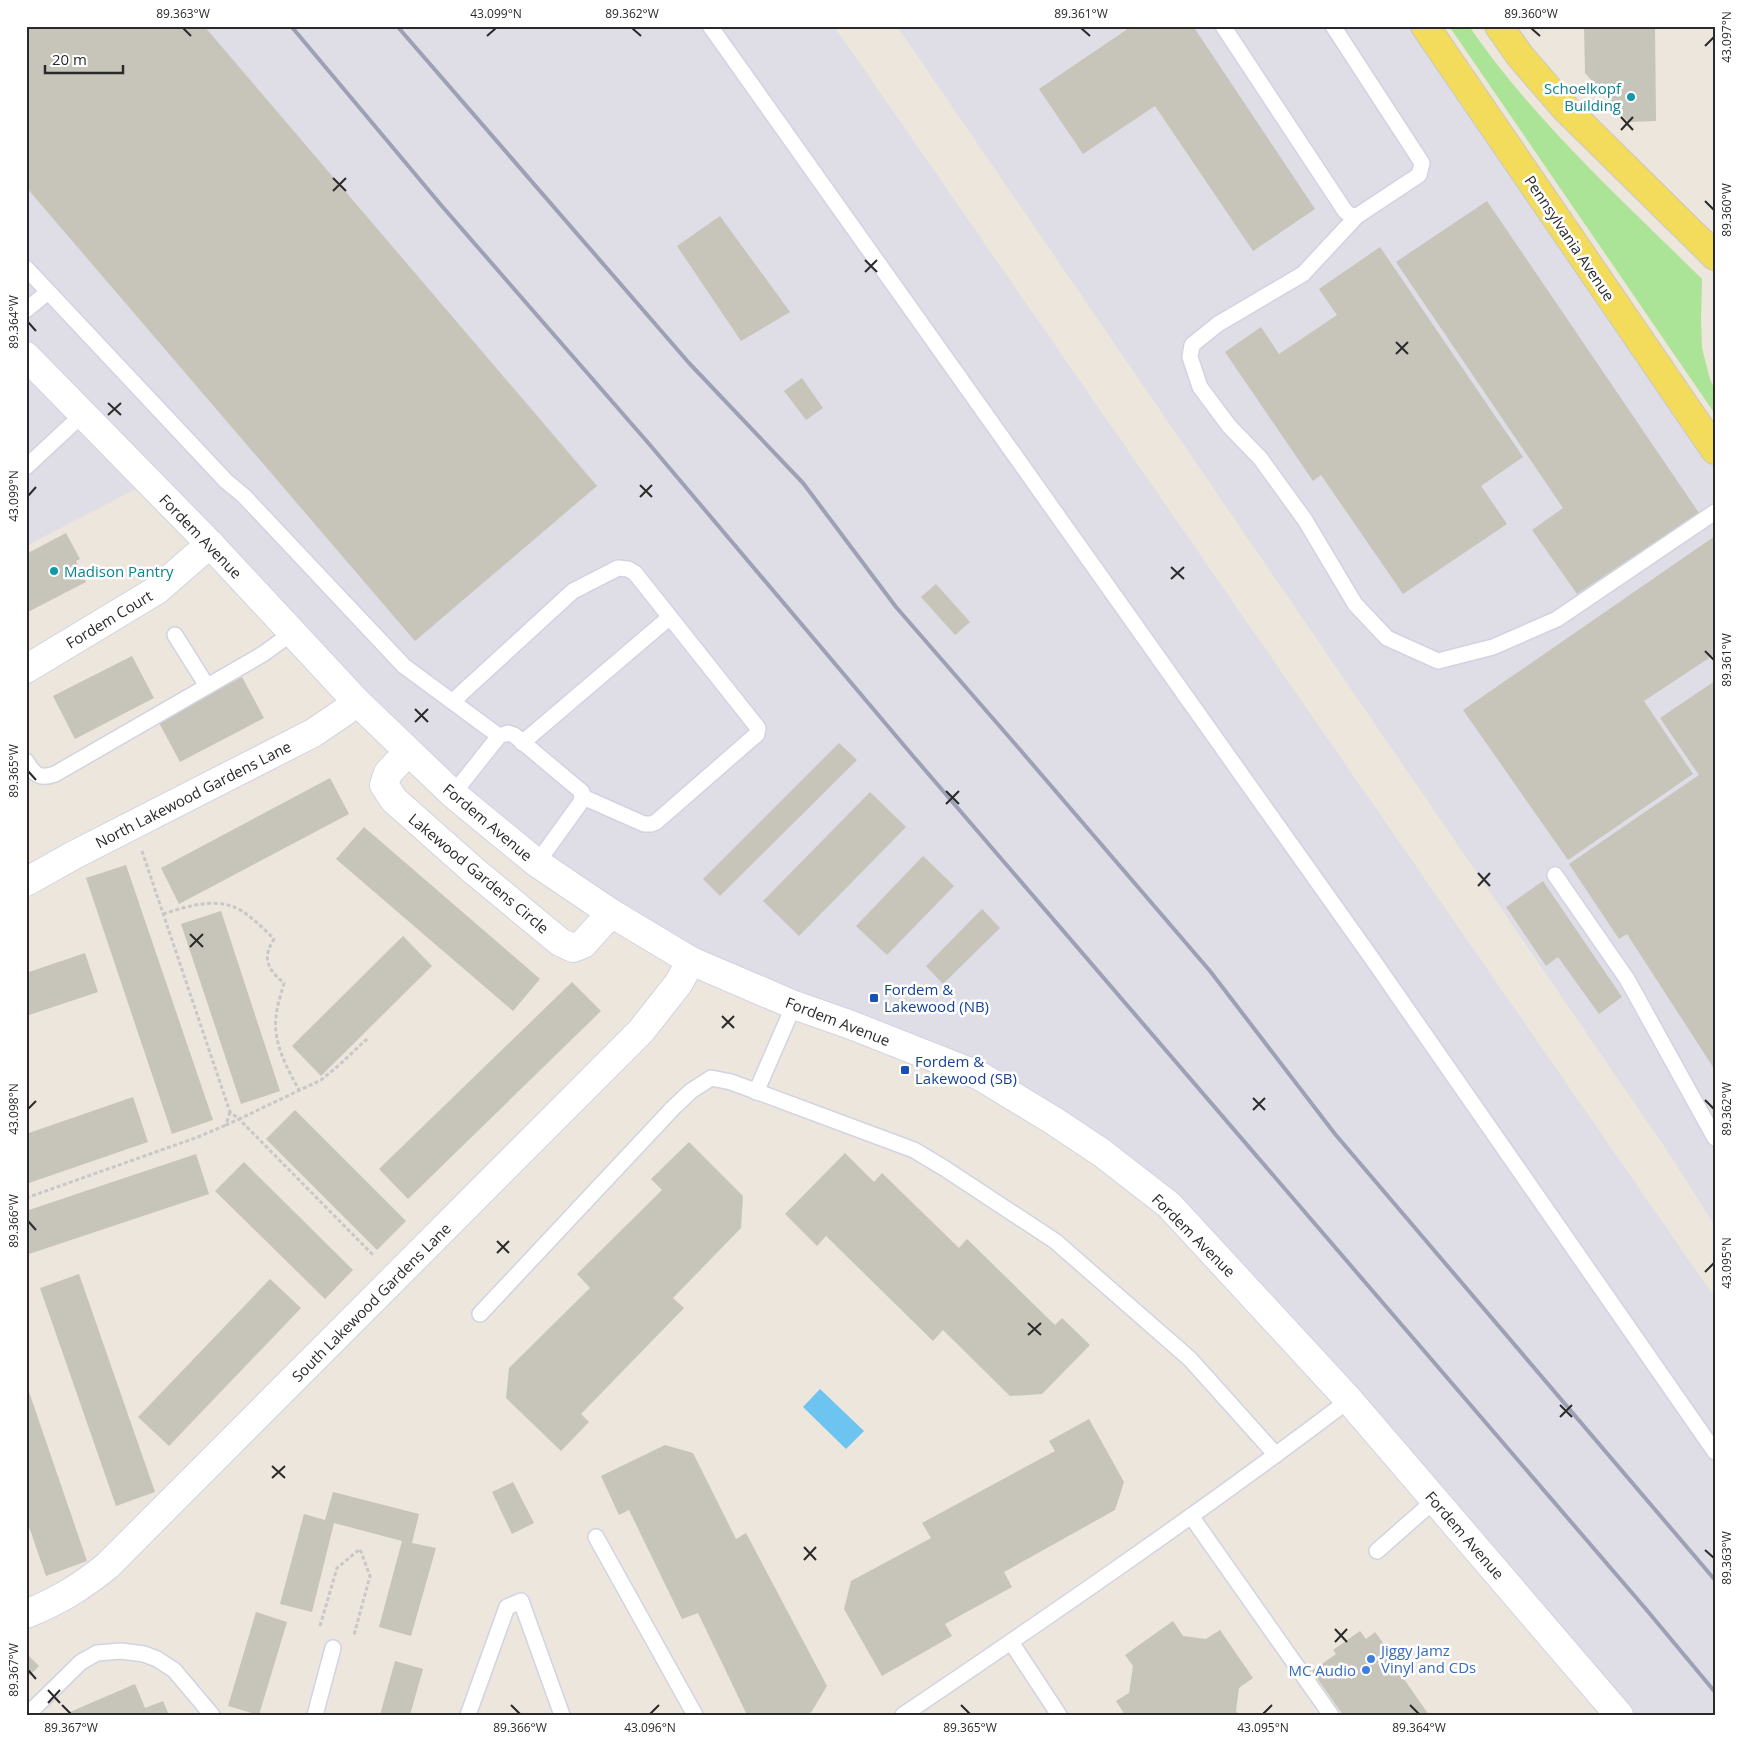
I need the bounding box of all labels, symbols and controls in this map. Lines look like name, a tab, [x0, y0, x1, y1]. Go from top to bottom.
text: 89.363°W	[156, 5, 210, 22]
text: 43.099°N	[470, 5, 522, 22]
text: 89.362°W	[605, 5, 659, 22]
text: 89.361°W	[1054, 5, 1108, 22]
text: 89.360°W	[1504, 5, 1558, 22]
text: 43.097°N	[1718, 11, 1735, 63]
scale bar	[45, 42, 122, 74]
text: 20 m	[52, 49, 87, 69]
place label: Schoelkopf Building	[1544, 78, 1622, 115]
marker: Schoelkopf Building	[1625, 91, 1637, 103]
street label: Pennsylvania Avenue	[1520, 171, 1620, 305]
text: 89.360°W	[1718, 183, 1735, 237]
text: 89.364°W	[5, 295, 22, 349]
text: 43.099°N	[5, 470, 22, 522]
street label: Fordem Avenue	[155, 489, 247, 583]
place label: Madison Pantry	[64, 561, 174, 581]
marker: Madison Pantry	[48, 565, 60, 577]
street label: Fordem Court	[62, 585, 156, 653]
text: 89.361°W	[1718, 633, 1735, 687]
street label: North Lakewood Gardens Lane	[92, 736, 294, 852]
text: 89.365°W	[5, 744, 22, 798]
street label: Fordem Avenue	[439, 779, 537, 865]
street label: Lakewood Gardens Circle	[405, 808, 553, 938]
place label: Fordem & Lakewood (NB)	[884, 979, 989, 1016]
street label: Fordem Avenue	[783, 992, 893, 1050]
marker: Fordem & Lakewood (NB)	[868, 992, 880, 1004]
place label: Fordem & Lakewood (SB)	[915, 1051, 1017, 1088]
marker: Fordem & Lakewood (SB)	[899, 1064, 911, 1076]
text: 89.362°W	[1718, 1082, 1735, 1136]
text: 43.098°N	[5, 1083, 22, 1135]
street label: Fordem Avenue	[1148, 1189, 1240, 1281]
text: 89.366°W	[5, 1194, 22, 1248]
street label: South Lakewood Gardens Lane	[287, 1218, 455, 1386]
text: 43.095°N	[1718, 1237, 1735, 1289]
street label: Fordem Avenue	[1421, 1487, 1509, 1583]
text: 89.363°W	[1718, 1531, 1735, 1585]
place label: Jiggy Jamz Vinyl and CDs	[1379, 1640, 1476, 1677]
text: 89.367°W	[5, 1643, 22, 1697]
marker: Jiggy Jamz Vinyl and CDs	[1365, 1653, 1377, 1665]
place label: MC Audio	[1288, 1660, 1356, 1680]
marker: MC Audio	[1360, 1664, 1372, 1676]
text: 89.367°W	[44, 1719, 98, 1736]
text: 89.366°W	[493, 1719, 547, 1736]
text: 43.096°N	[624, 1719, 676, 1736]
text: 89.365°W	[943, 1719, 997, 1736]
text: 43.095°N	[1237, 1719, 1289, 1736]
text: 89.364°W	[1392, 1719, 1446, 1736]

